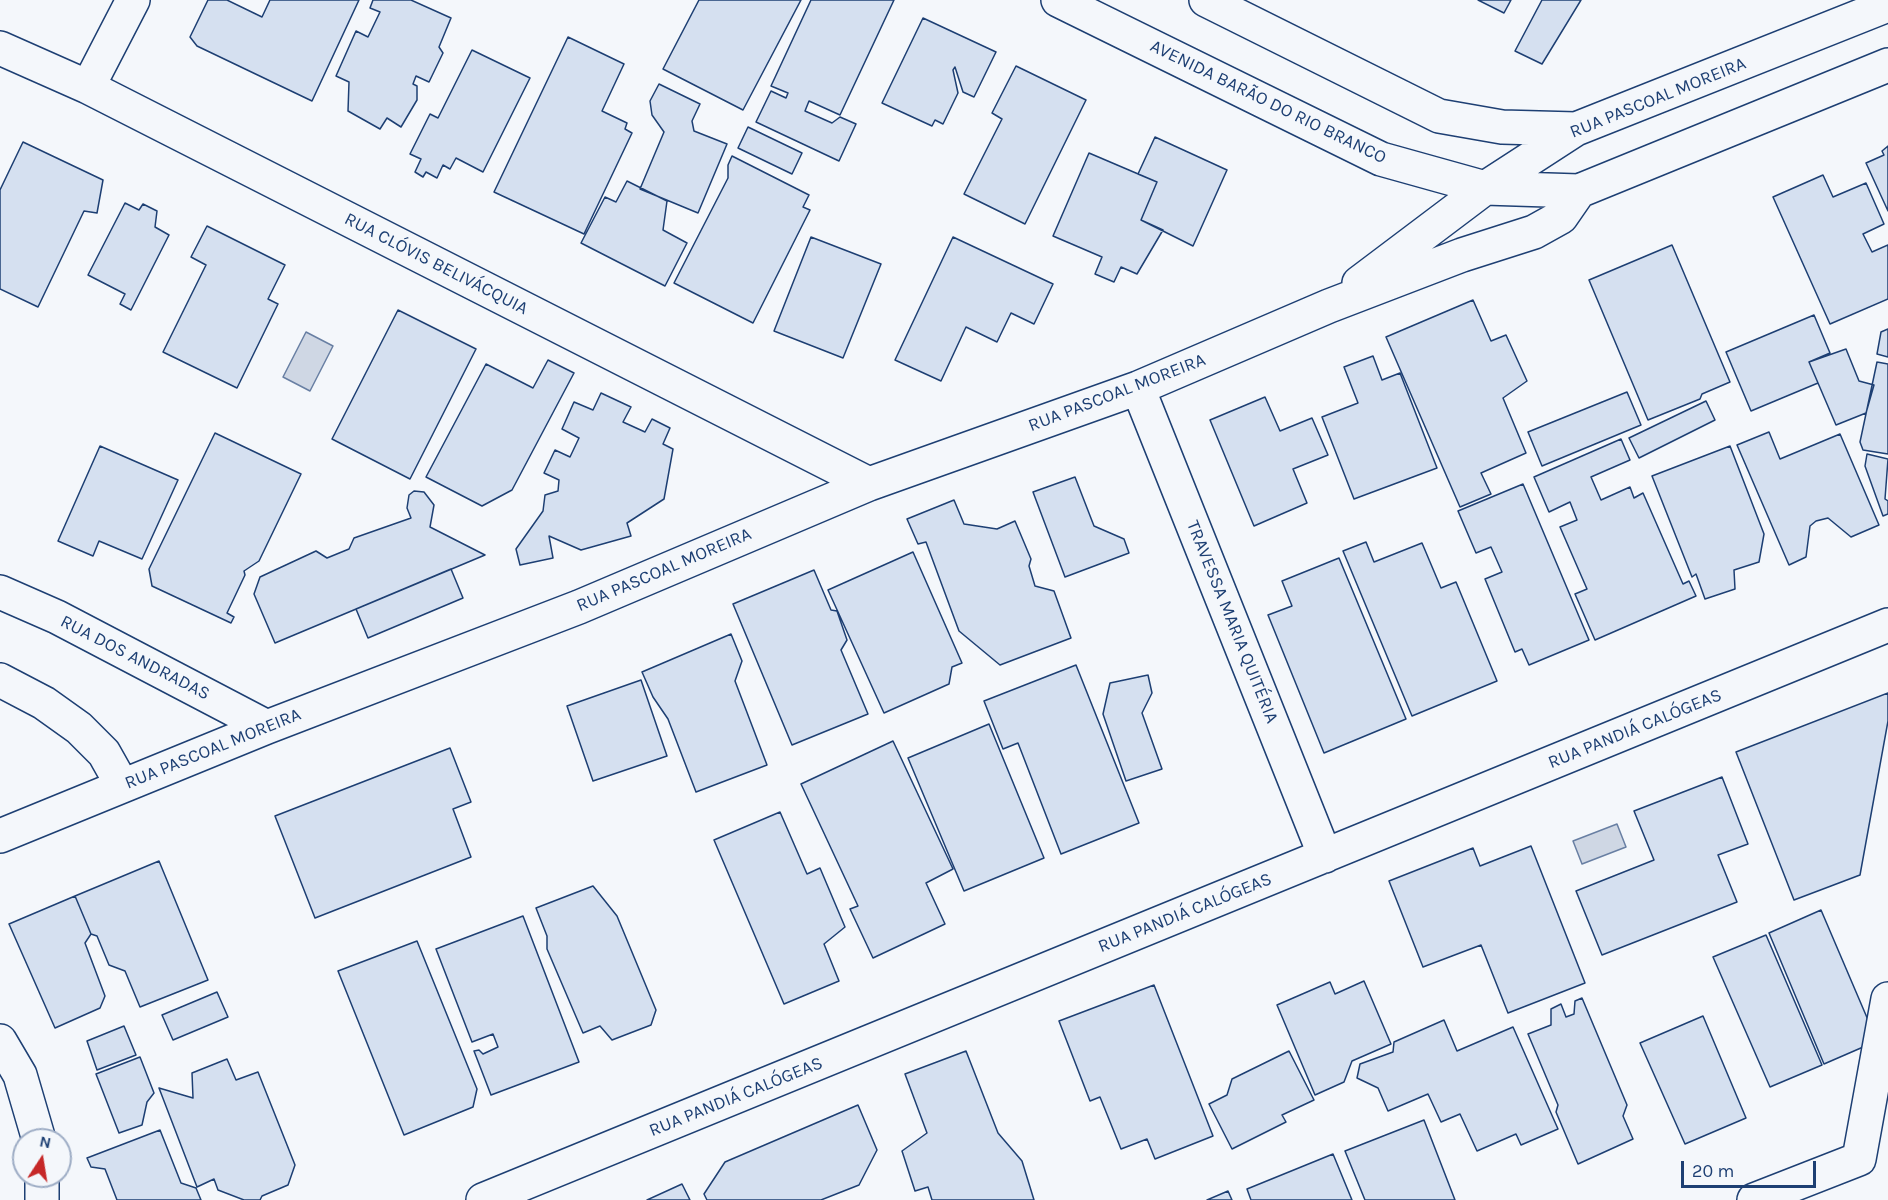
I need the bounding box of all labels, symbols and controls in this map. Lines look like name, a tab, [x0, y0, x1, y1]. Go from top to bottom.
street label: AVENIDA BARÃO DO RIO BRANCO	[1146, 35, 1390, 169]
street label: RUA PASCOAL MOREIRA	[1567, 53, 1749, 143]
street label: RUA CLÓVIS BELIVÁCQUIA	[341, 208, 531, 320]
street label: RUA PASCOAL MOREIRA	[1025, 349, 1209, 437]
street label: TRAVESSA MARIA QUITÉRIA	[1181, 517, 1283, 727]
street label: RUA PASCOAL MOREIRA	[573, 523, 755, 617]
street label: RUA DOS ANDRADAS	[57, 611, 213, 705]
street label: RUA PANDIÁ CALÓGEAS	[1545, 684, 1725, 774]
street label: RUA PASCOAL MOREIRA	[122, 704, 304, 794]
street label: RUA PANDIÁ CALÓGEAS	[1095, 868, 1275, 958]
street label: RUA PANDIÁ CALÓGEAS	[646, 1052, 826, 1142]
north arrow	[12, 1128, 72, 1188]
text: N	[38, 1131, 53, 1152]
scale bar	[1684, 1149, 1819, 1187]
text: 20 m	[1692, 1160, 1734, 1182]

